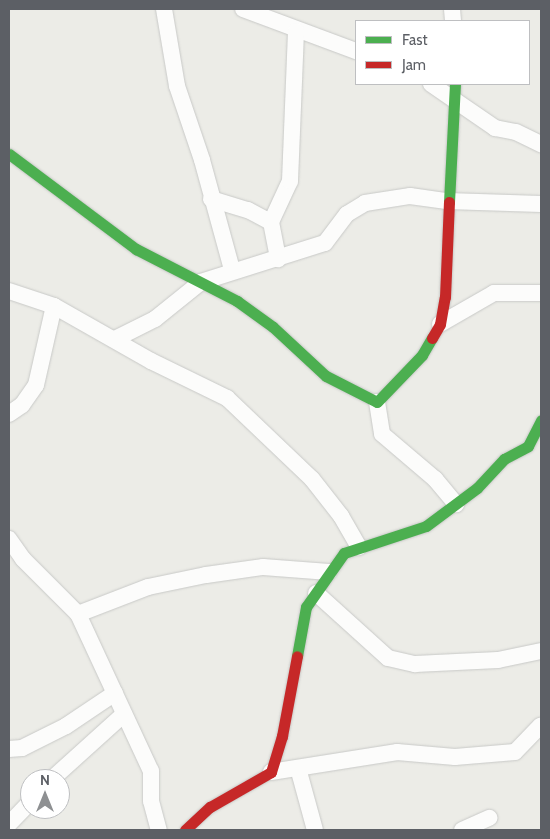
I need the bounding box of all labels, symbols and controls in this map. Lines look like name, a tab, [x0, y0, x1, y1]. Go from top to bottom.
legend	[355, 20, 530, 85]
text: Fast	[402, 31, 427, 49]
text: Jam	[402, 56, 426, 74]
north arrow	[20, 769, 70, 819]
text: N	[40, 771, 50, 789]

